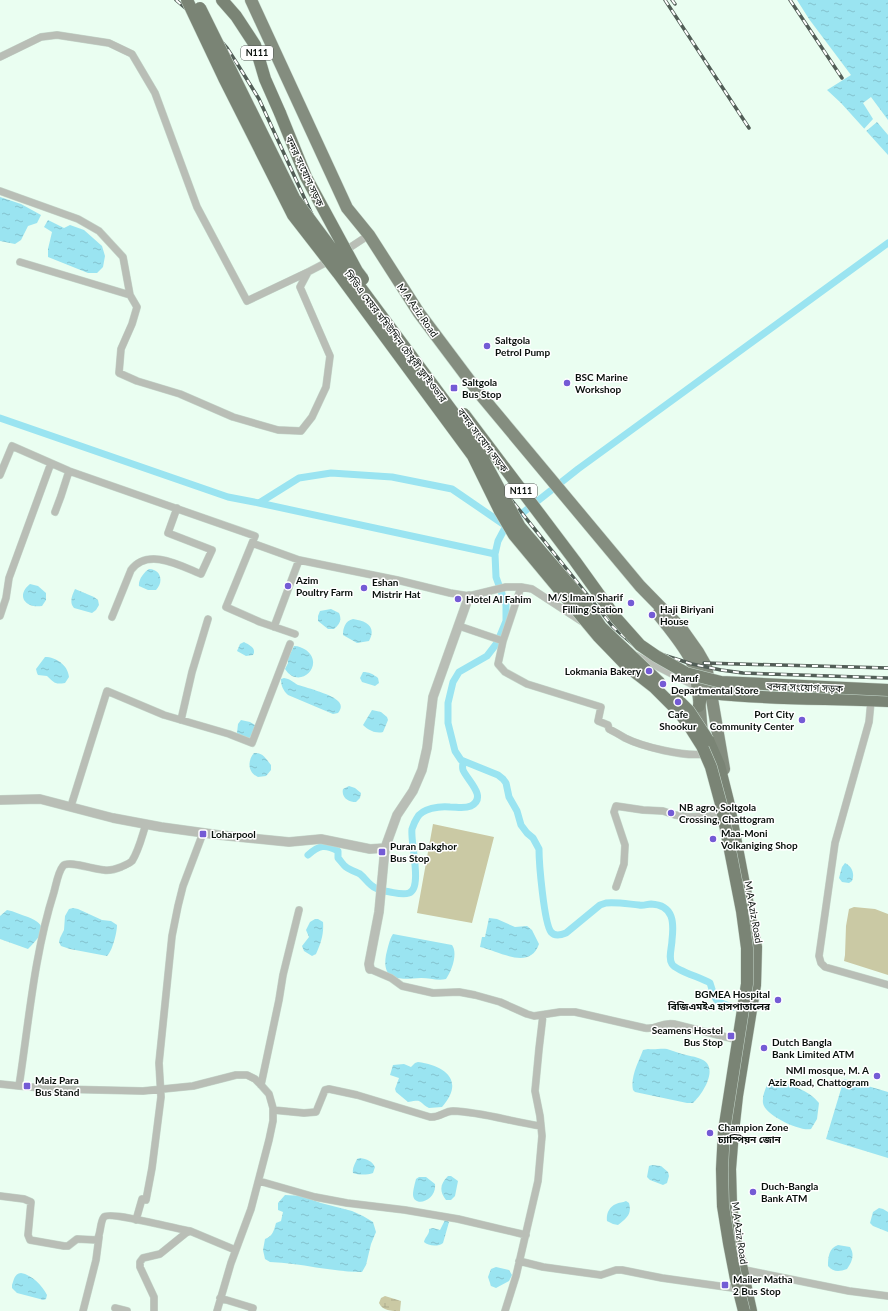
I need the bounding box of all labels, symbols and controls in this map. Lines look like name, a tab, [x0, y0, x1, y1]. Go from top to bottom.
road number: N111	[241, 46, 273, 60]
street label: বন্দর সংযোগ সড়ক	[283, 133, 327, 209]
street label: সিডিএ মেয়র মহিউদ্দিন চৌধুরী ফ্লাইওভার	[341, 267, 450, 406]
street label: M A Aziz Road	[395, 281, 441, 339]
place label: Saltgola Petrol Pump	[495, 334, 550, 358]
marker: Saltgola Petrol Pump	[482, 341, 492, 351]
place label: BSC Marine Workshop	[575, 371, 628, 395]
place label: Saltgola Bus Stop	[462, 376, 502, 400]
marker: BSC Marine Workshop	[562, 378, 572, 388]
marker: Saltgola Bus Stop	[449, 383, 459, 393]
street label: বন্দর সংযোগ সড়ক	[455, 405, 511, 475]
road number: N111	[505, 484, 537, 498]
place label: Azim Poultry Farm	[295, 574, 353, 598]
place label: Eshan Mistrir Hat	[372, 576, 421, 600]
marker: Azim Poultry Farm	[283, 581, 293, 591]
marker: Eshan Mistrir Hat	[359, 583, 369, 593]
place label: M/S Imam Sharif Filling Station	[548, 591, 623, 615]
place label: Hotel Al Fahim	[466, 593, 531, 605]
marker: Hotel Al Fahim	[453, 594, 463, 604]
marker: M/S Imam Sharif Filling Station	[626, 598, 636, 608]
place label: Haji Biriyani House	[660, 603, 714, 627]
marker: Haji Biriyani House	[647, 610, 657, 620]
place label: Lokmania Bakery	[565, 665, 642, 677]
marker: Lokmania Bakery	[644, 666, 654, 676]
place label: Maruf Departmental Store	[671, 672, 759, 696]
marker: Maruf Departmental Store	[658, 679, 668, 689]
street label: বন্দর সংযোগ সড়ক	[766, 680, 844, 694]
marker: Cafe Shookur	[673, 697, 683, 707]
place label: Cafe Shookur	[659, 708, 697, 732]
place label: Port City Community Center	[710, 708, 795, 732]
marker: Port City Community Center	[797, 715, 807, 725]
place label: NB agro, Soltgola Crossing, Chattogram	[679, 801, 774, 825]
marker: NB agro, Soltgola Crossing, Chattogram	[666, 808, 676, 818]
place label: Maa-Moni Volkaniging Shop	[720, 827, 798, 851]
place label: Loharpool	[211, 828, 256, 840]
marker: Loharpool	[198, 829, 208, 839]
marker: Maa-Moni Volkaniging Shop	[708, 834, 718, 844]
place label: Puran Dakghor Bus Stop	[390, 840, 457, 864]
marker: Puran Dakghor Bus Stop	[377, 847, 387, 857]
street label: M A Aziz Road	[743, 880, 765, 944]
place label: BGMEA Hospital বিজিএমইএ হাসপাতালের	[667, 988, 771, 1012]
marker: BGMEA Hospital বিজিএমইএ হাসপাতালের	[773, 995, 783, 1005]
place label: Seamens Hostel Bus Stop	[652, 1024, 723, 1048]
marker: Seamens Hostel Bus Stop	[726, 1031, 736, 1041]
place label: Dutch Bangla Bank Limited ATM	[772, 1036, 854, 1060]
marker: Dutch Bangla Bank Limited ATM	[759, 1043, 769, 1053]
place label: NMI mosque, M. A Aziz Road, Chattogram	[767, 1064, 869, 1088]
marker: NMI mosque, M. A Aziz Road, Chattogram	[872, 1071, 882, 1081]
place label: Maiz Para Bus Stand	[35, 1074, 80, 1098]
marker: Maiz Para Bus Stand	[22, 1081, 32, 1091]
place label: Champion Zone চ্যাম্পিয়ন জোন	[717, 1121, 789, 1145]
marker: Champion Zone চ্যাম্পিয়ন জোন	[705, 1128, 715, 1138]
place label: Duch-Bangla Bank ATM	[761, 1180, 818, 1204]
marker: Duch-Bangla Bank ATM	[748, 1187, 758, 1197]
street label: M A Aziz Road	[730, 1201, 750, 1265]
place label: Mailer Matha 2 Bus Stop	[733, 1273, 792, 1297]
marker: Mailer Matha 2 Bus Stop	[720, 1280, 730, 1290]

